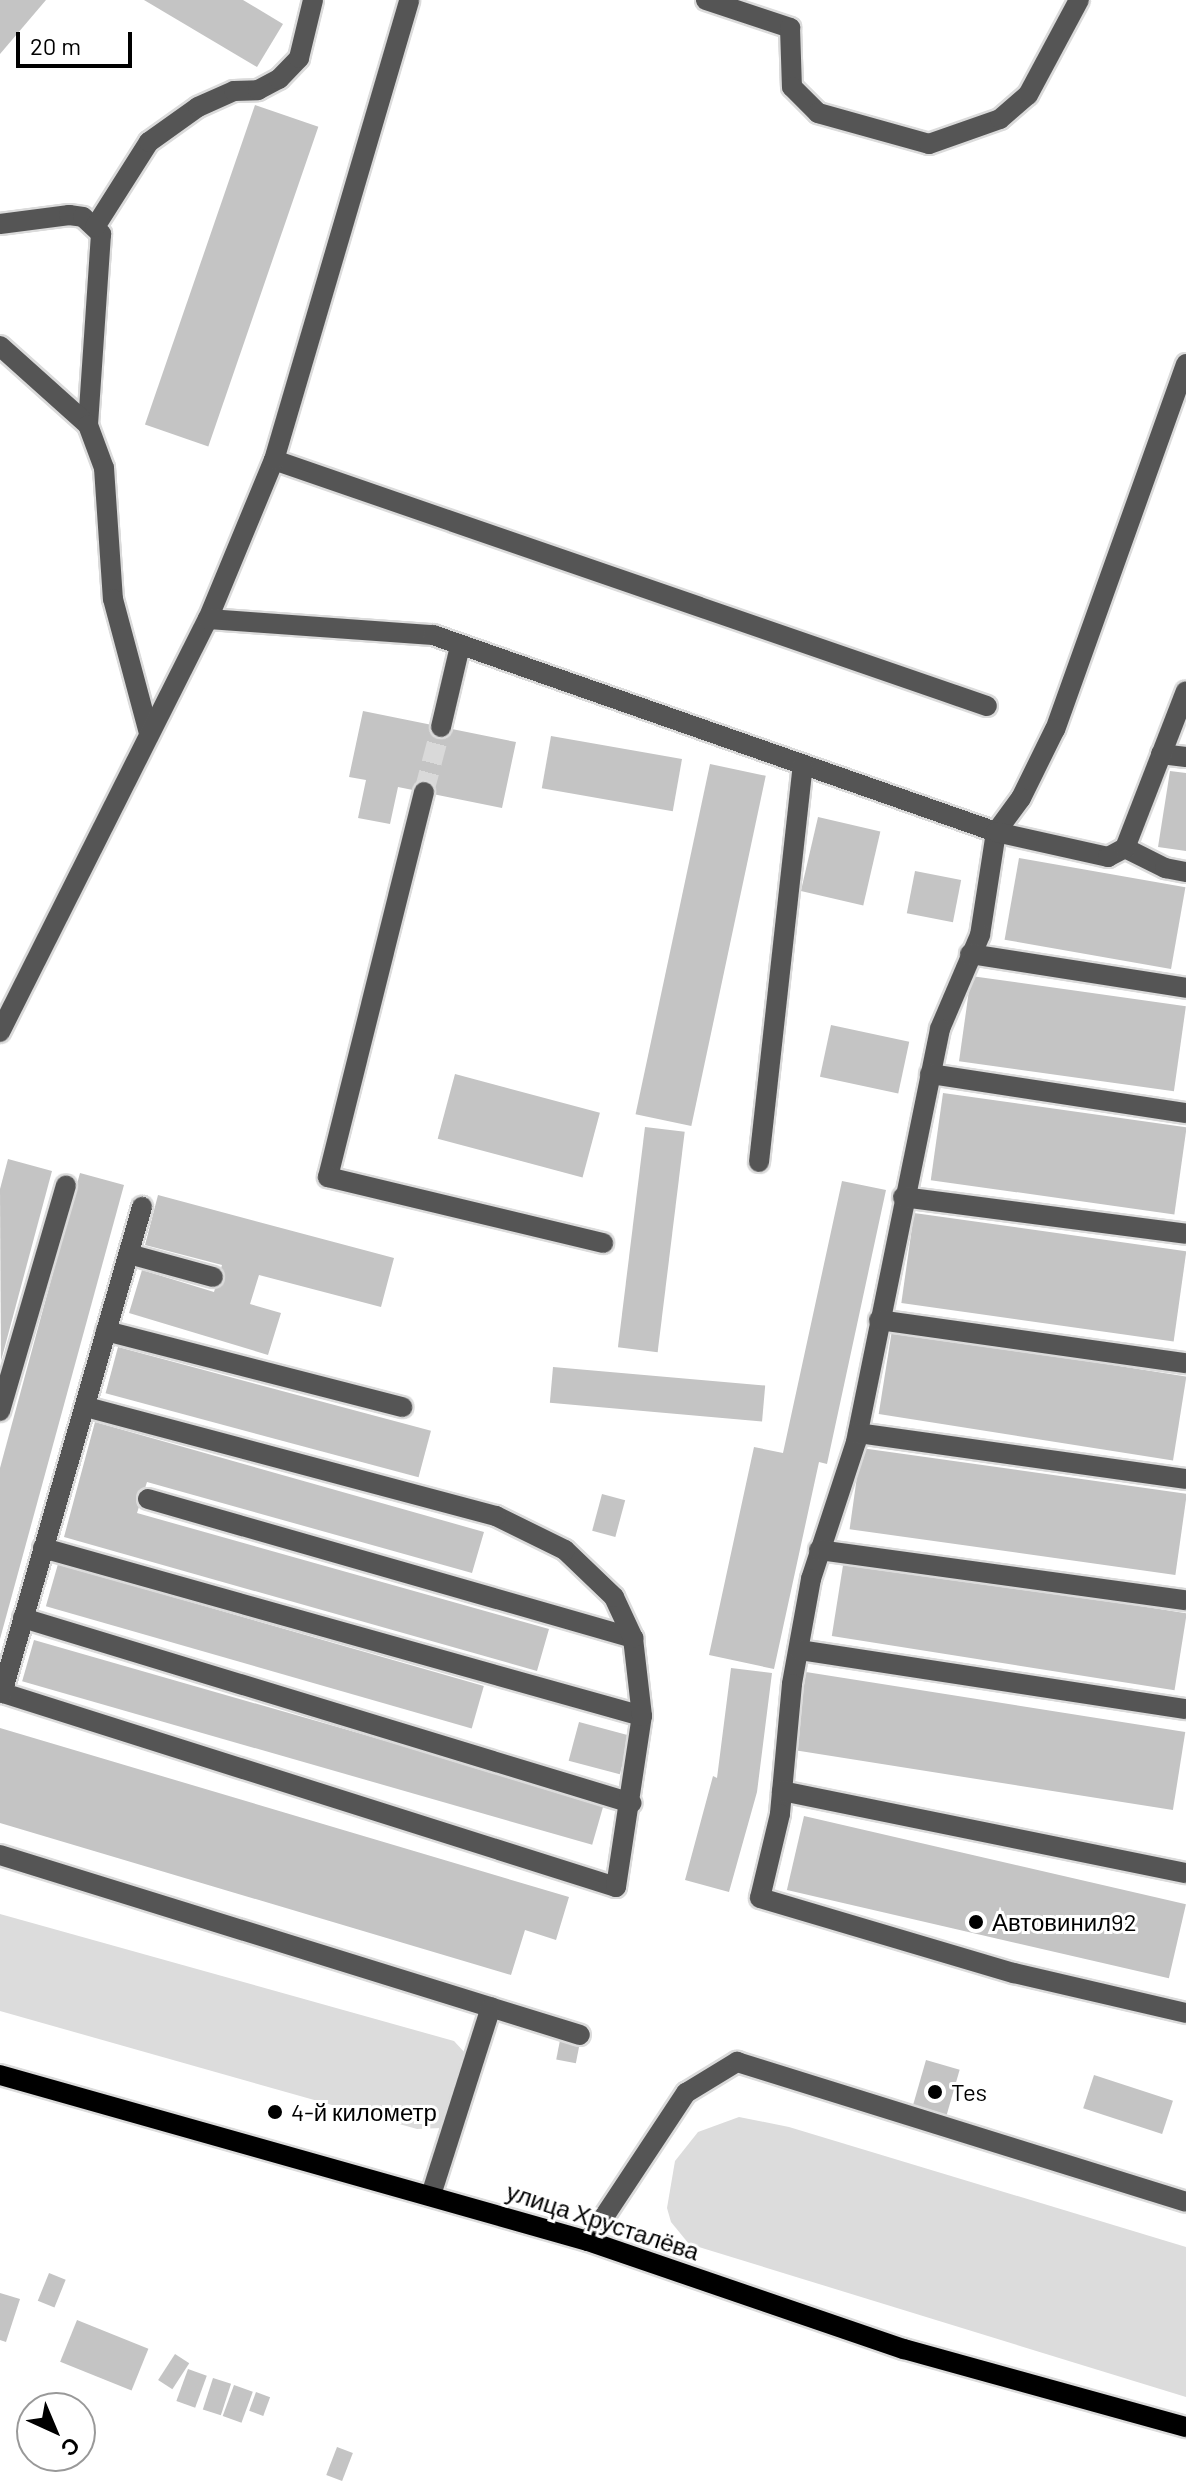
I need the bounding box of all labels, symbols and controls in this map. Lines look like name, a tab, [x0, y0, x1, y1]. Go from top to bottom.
scale bar	[20, 16, 136, 66]
text: 20 m	[30, 31, 81, 60]
place label: Автовинил92	[992, 1908, 1136, 1936]
marker: Автовинил92	[967, 1913, 985, 1931]
place label: Tes	[951, 2078, 987, 2106]
marker: Tes	[926, 2083, 944, 2101]
place label: 4-й километр	[291, 2098, 437, 2126]
marker: 4-й километр	[266, 2103, 284, 2121]
street label: улица Хрусталёва	[503, 2176, 703, 2266]
north arrow	[16, 2392, 96, 2472]
text: С	[57, 2433, 86, 2463]

